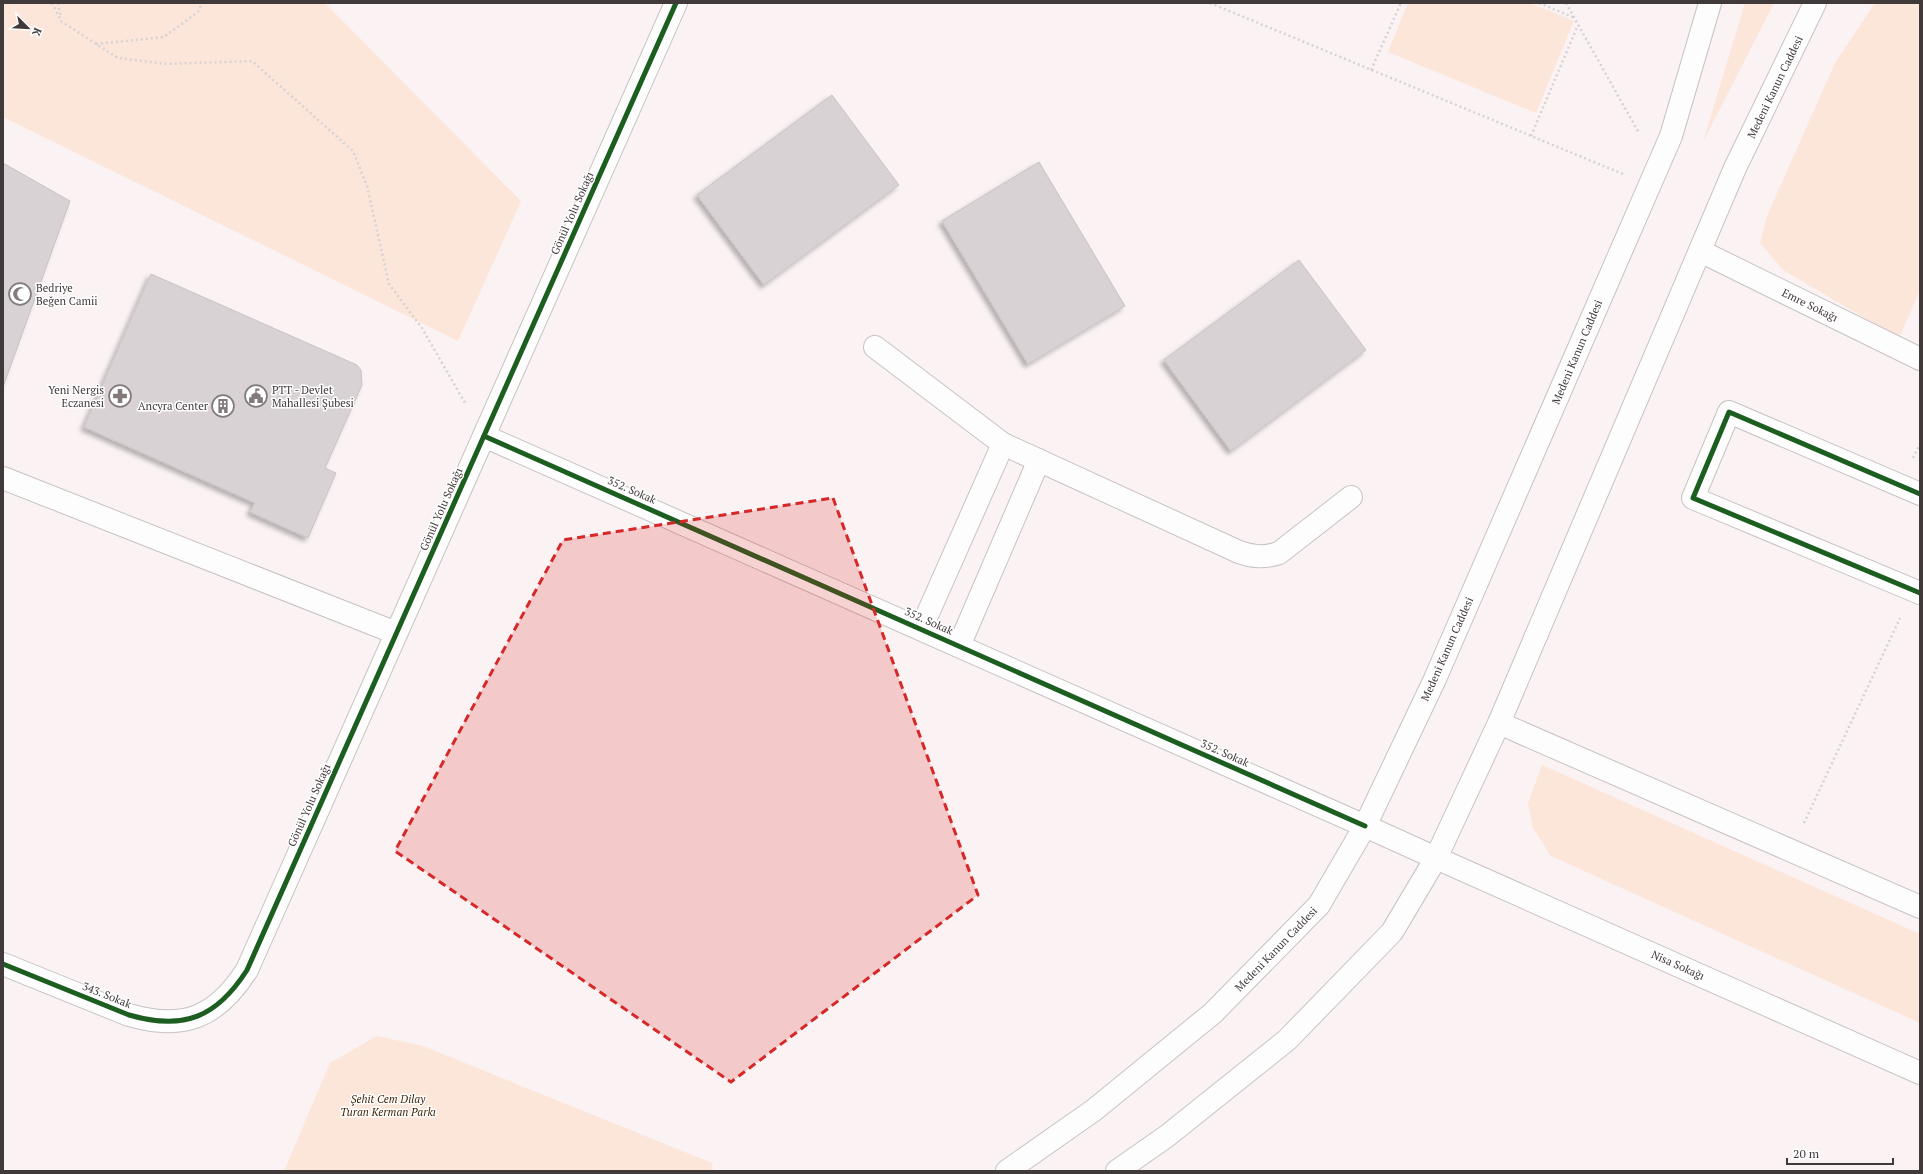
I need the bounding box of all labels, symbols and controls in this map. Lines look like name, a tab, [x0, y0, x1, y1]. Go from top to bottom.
north arrow	[8, 8, 48, 48]
text: K	[29, 26, 45, 39]
street label: Medeni Kanun Caddesi	[1744, 33, 1806, 141]
street label: Gönül Yolu Sokağı	[547, 169, 597, 257]
mosque icon: Bedriye Beğen Camii	[7, 281, 33, 307]
place label: Bedriye Beğen Camii	[36, 281, 98, 308]
street label: Emre Sokağı	[1780, 285, 1840, 325]
street label: Medeni Kanun Caddesi	[1549, 298, 1605, 406]
place label: Yeni Nergis Eczanesi	[48, 383, 104, 410]
pharmacy icon: Yeni Nergis Eczanesi	[107, 383, 133, 409]
public building icon: PTT - Devlet Mahallesi Şubesi	[243, 383, 269, 409]
place label: PTT - Devlet Mahallesi Şubesi	[272, 383, 354, 410]
building icon: Ancyra Center	[210, 393, 236, 419]
place label: Ancyra Center	[138, 399, 209, 413]
street label: Gönül Yolu Sokağı	[416, 465, 466, 553]
street label: 352. Sokak	[606, 473, 659, 507]
street label: Medeni Kanun Caddesi	[1418, 595, 1476, 703]
street label: 352. Sokak	[903, 604, 956, 638]
street label: 352. Sokak	[1199, 736, 1252, 770]
street label: Gönül Yolu Sokağı	[284, 761, 334, 849]
street label: Medeni Kanun Caddesi	[1232, 904, 1320, 994]
street label: Nisa Sokağı	[1649, 947, 1707, 983]
street label: 343. Sokak	[80, 979, 134, 1011]
park label: Şehit Cem Dilay Turan Kerman Parkı	[340, 1092, 436, 1119]
scale bar	[1787, 1140, 1893, 1166]
text: 20 m	[1793, 1146, 1820, 1161]

